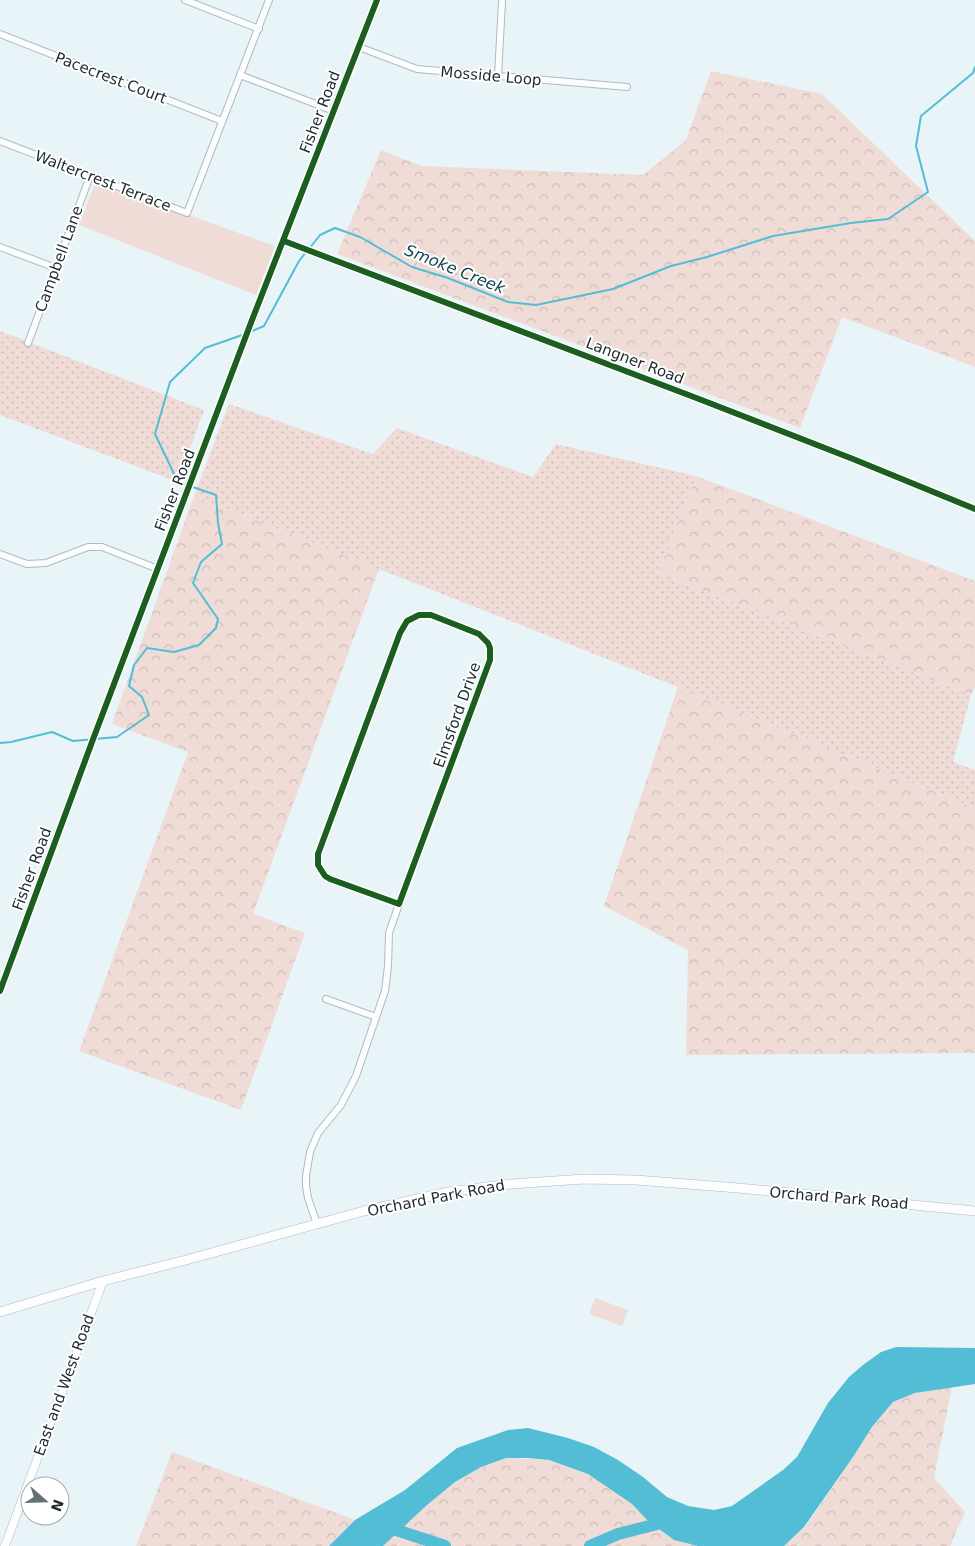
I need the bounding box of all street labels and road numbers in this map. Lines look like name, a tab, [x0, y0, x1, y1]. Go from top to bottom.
street label: Pacecrest Court	[53, 48, 169, 108]
street label: Mosside Loop	[440, 63, 542, 89]
street label: Fisher Road	[296, 68, 344, 156]
street label: Waltercrest Terrace	[32, 147, 174, 215]
street label: Campbell Lane	[31, 203, 87, 315]
street label: Langner Road	[583, 334, 687, 388]
street label: Fisher Road	[151, 446, 199, 534]
street label: Elmsford Drive	[430, 660, 484, 770]
street label: Fisher Road	[9, 825, 55, 913]
street label: Orchard Park Road	[366, 1176, 506, 1220]
street label: Orchard Park Road	[769, 1183, 909, 1213]
street label: East and West Road	[30, 1312, 98, 1458]

